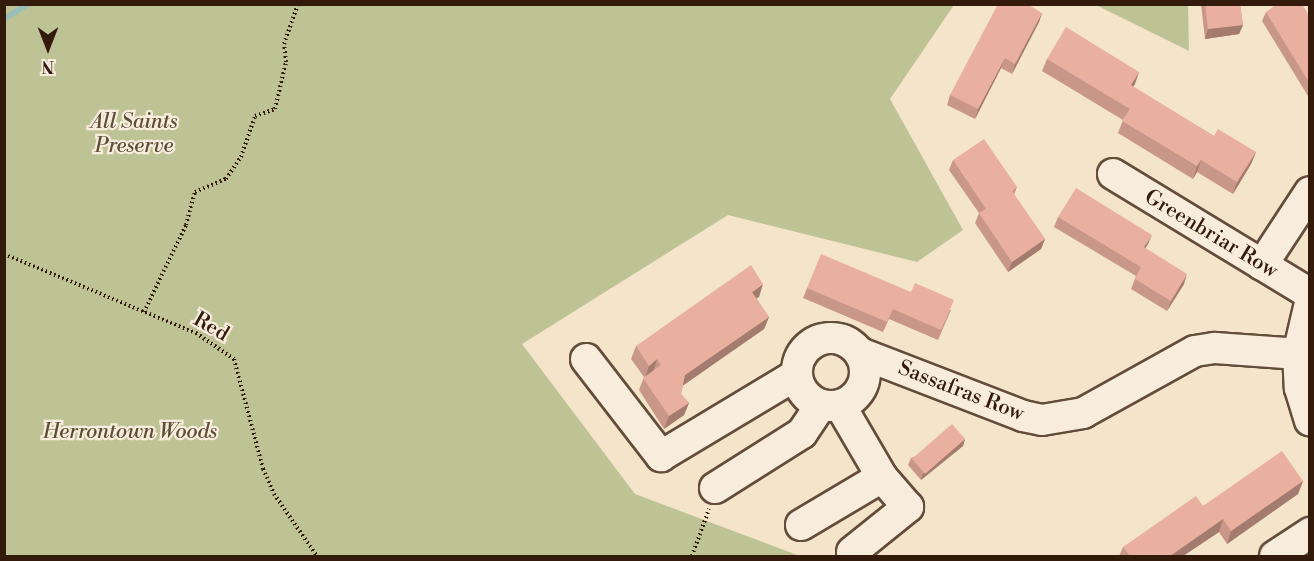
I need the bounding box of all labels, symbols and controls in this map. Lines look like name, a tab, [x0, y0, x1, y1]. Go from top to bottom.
north arrow	[18, 18, 78, 78]
text: N	[42, 56, 54, 76]
park label: All Saints Preserve	[90, 109, 178, 159]
street label: Greenbriar Row	[1140, 184, 1282, 284]
street label: Red	[189, 307, 233, 347]
street label: Sassafras Row	[895, 355, 1027, 427]
park label: Herrontown Woods	[43, 419, 217, 445]

